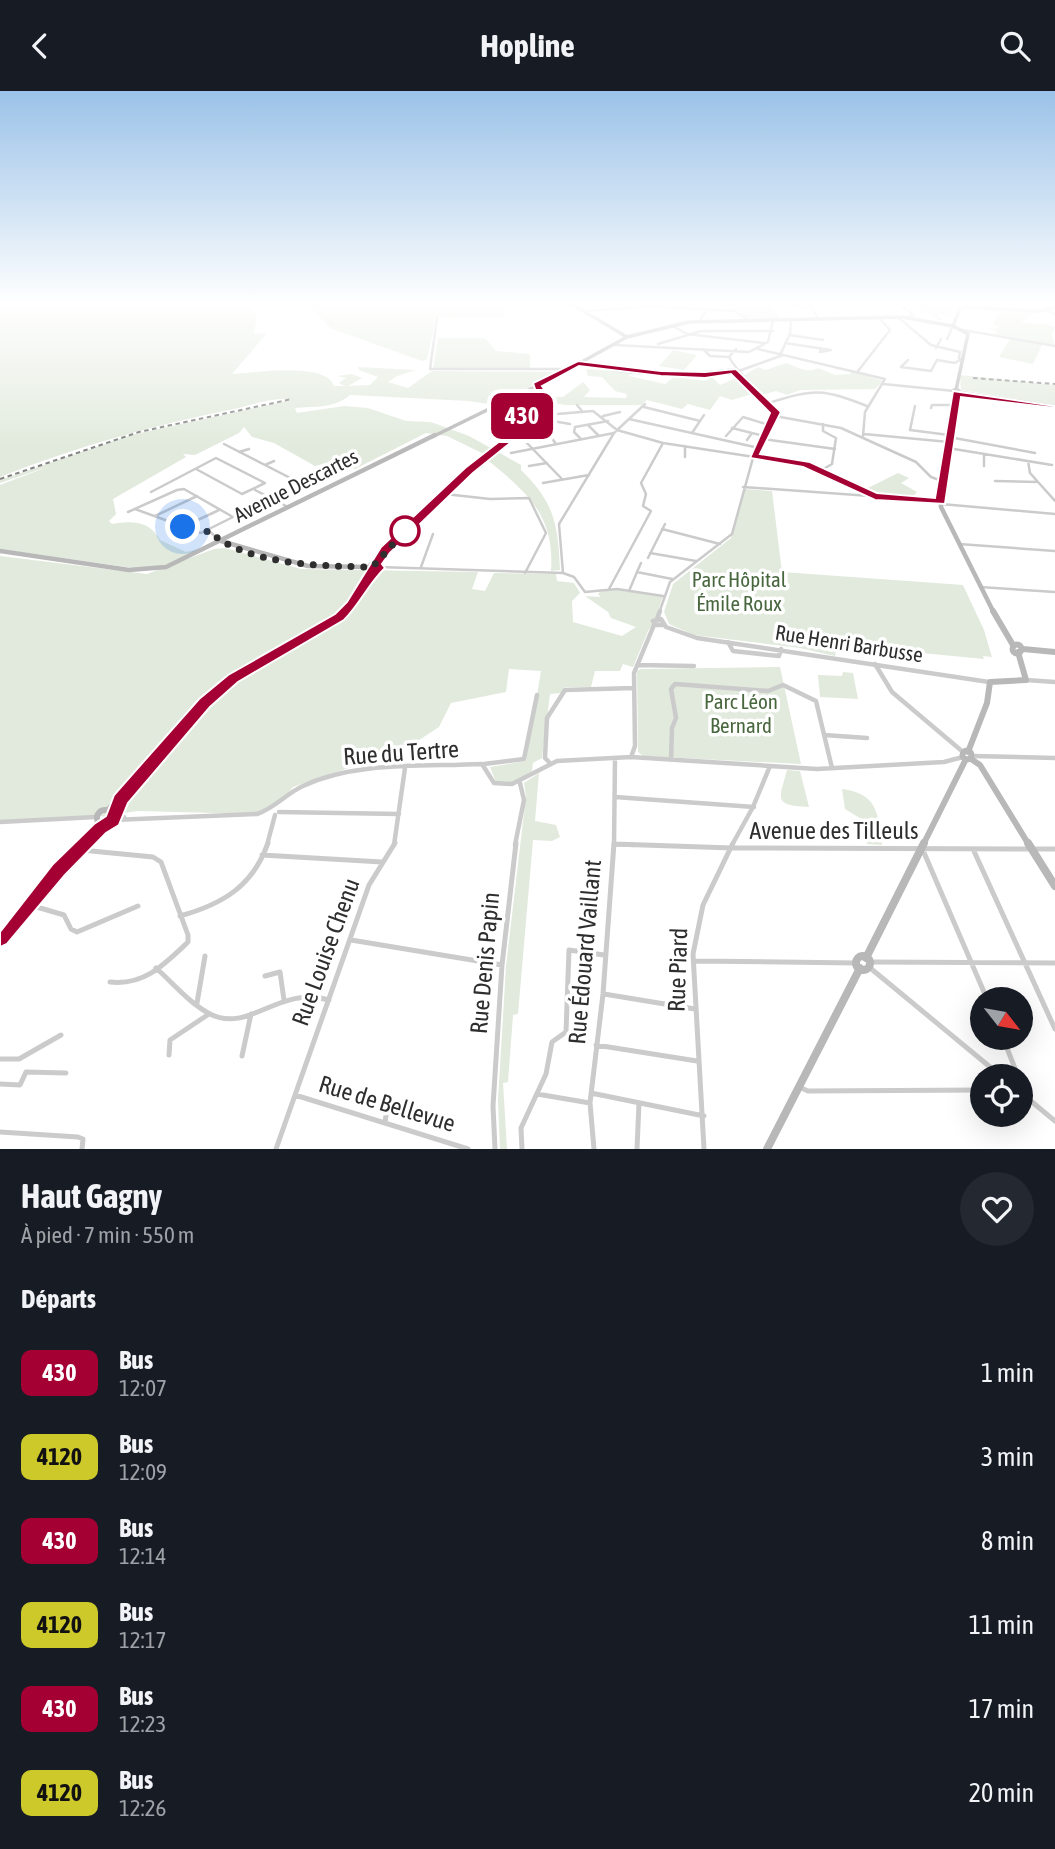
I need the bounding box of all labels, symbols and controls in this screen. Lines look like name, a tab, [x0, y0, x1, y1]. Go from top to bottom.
icon: back	[21, 27, 59, 65]
text: Hopline	[480, 27, 575, 64]
icon: search	[996, 27, 1034, 65]
line badge: 430	[482, 393, 562, 439]
text: 430	[505, 402, 539, 429]
street label: Avenue Descartes	[229, 444, 362, 527]
your location	[165, 509, 200, 544]
unlabelled marker	[390, 516, 420, 546]
park label: Parc Hôpital Émile Roux	[692, 567, 787, 615]
street label: Rue Henri Barbusse	[774, 619, 925, 667]
park label: Parc Léon Bernard	[704, 689, 778, 737]
street label: Rue du Tertre	[342, 735, 460, 770]
street label: Avenue des Tilleuls	[749, 817, 919, 844]
street label: Rue Édouard Vaillant	[563, 858, 606, 1045]
street label: Rue Louise Chenu	[286, 875, 365, 1029]
street label: Rue Denis Papin	[465, 891, 504, 1035]
street label: Rue Piard	[663, 927, 692, 1013]
north arrow	[970, 987, 1032, 1050]
map controls	[970, 987, 1033, 1127]
button: locate	[970, 1064, 1033, 1127]
street label: Rue de Bellevue	[316, 1070, 459, 1137]
button: heart	[960, 1172, 1034, 1246]
text: Haut Gagny	[21, 1177, 162, 1215]
text: À pied · 7 min · 550 m	[21, 1222, 194, 1248]
text: Départs	[21, 1284, 96, 1314]
text: Bus	[119, 1345, 153, 1375]
text: 1 min	[981, 1358, 1034, 1388]
text: 430	[43, 1359, 76, 1386]
text: 12:07	[119, 1375, 167, 1401]
text: Bus	[119, 1429, 153, 1459]
text: 3 min	[981, 1442, 1034, 1472]
text: 4120	[37, 1443, 82, 1470]
text: 12:09	[119, 1459, 167, 1485]
text: Bus	[119, 1513, 153, 1543]
text: 8 min	[981, 1526, 1034, 1556]
text: 430	[43, 1527, 76, 1554]
text: 12:14	[119, 1543, 166, 1569]
text: Bus	[119, 1597, 153, 1627]
text: 11 min	[969, 1610, 1034, 1640]
text: 4120	[37, 1611, 82, 1638]
text: 12:17	[119, 1627, 166, 1653]
text: Bus	[119, 1681, 153, 1711]
text: 17 min	[969, 1694, 1034, 1724]
text: 430	[43, 1695, 76, 1722]
text: 12:23	[119, 1711, 166, 1737]
text: Bus	[119, 1765, 153, 1795]
text: 20 min	[969, 1778, 1034, 1808]
text: 4120	[37, 1779, 82, 1806]
text: 12:26	[119, 1795, 166, 1821]

